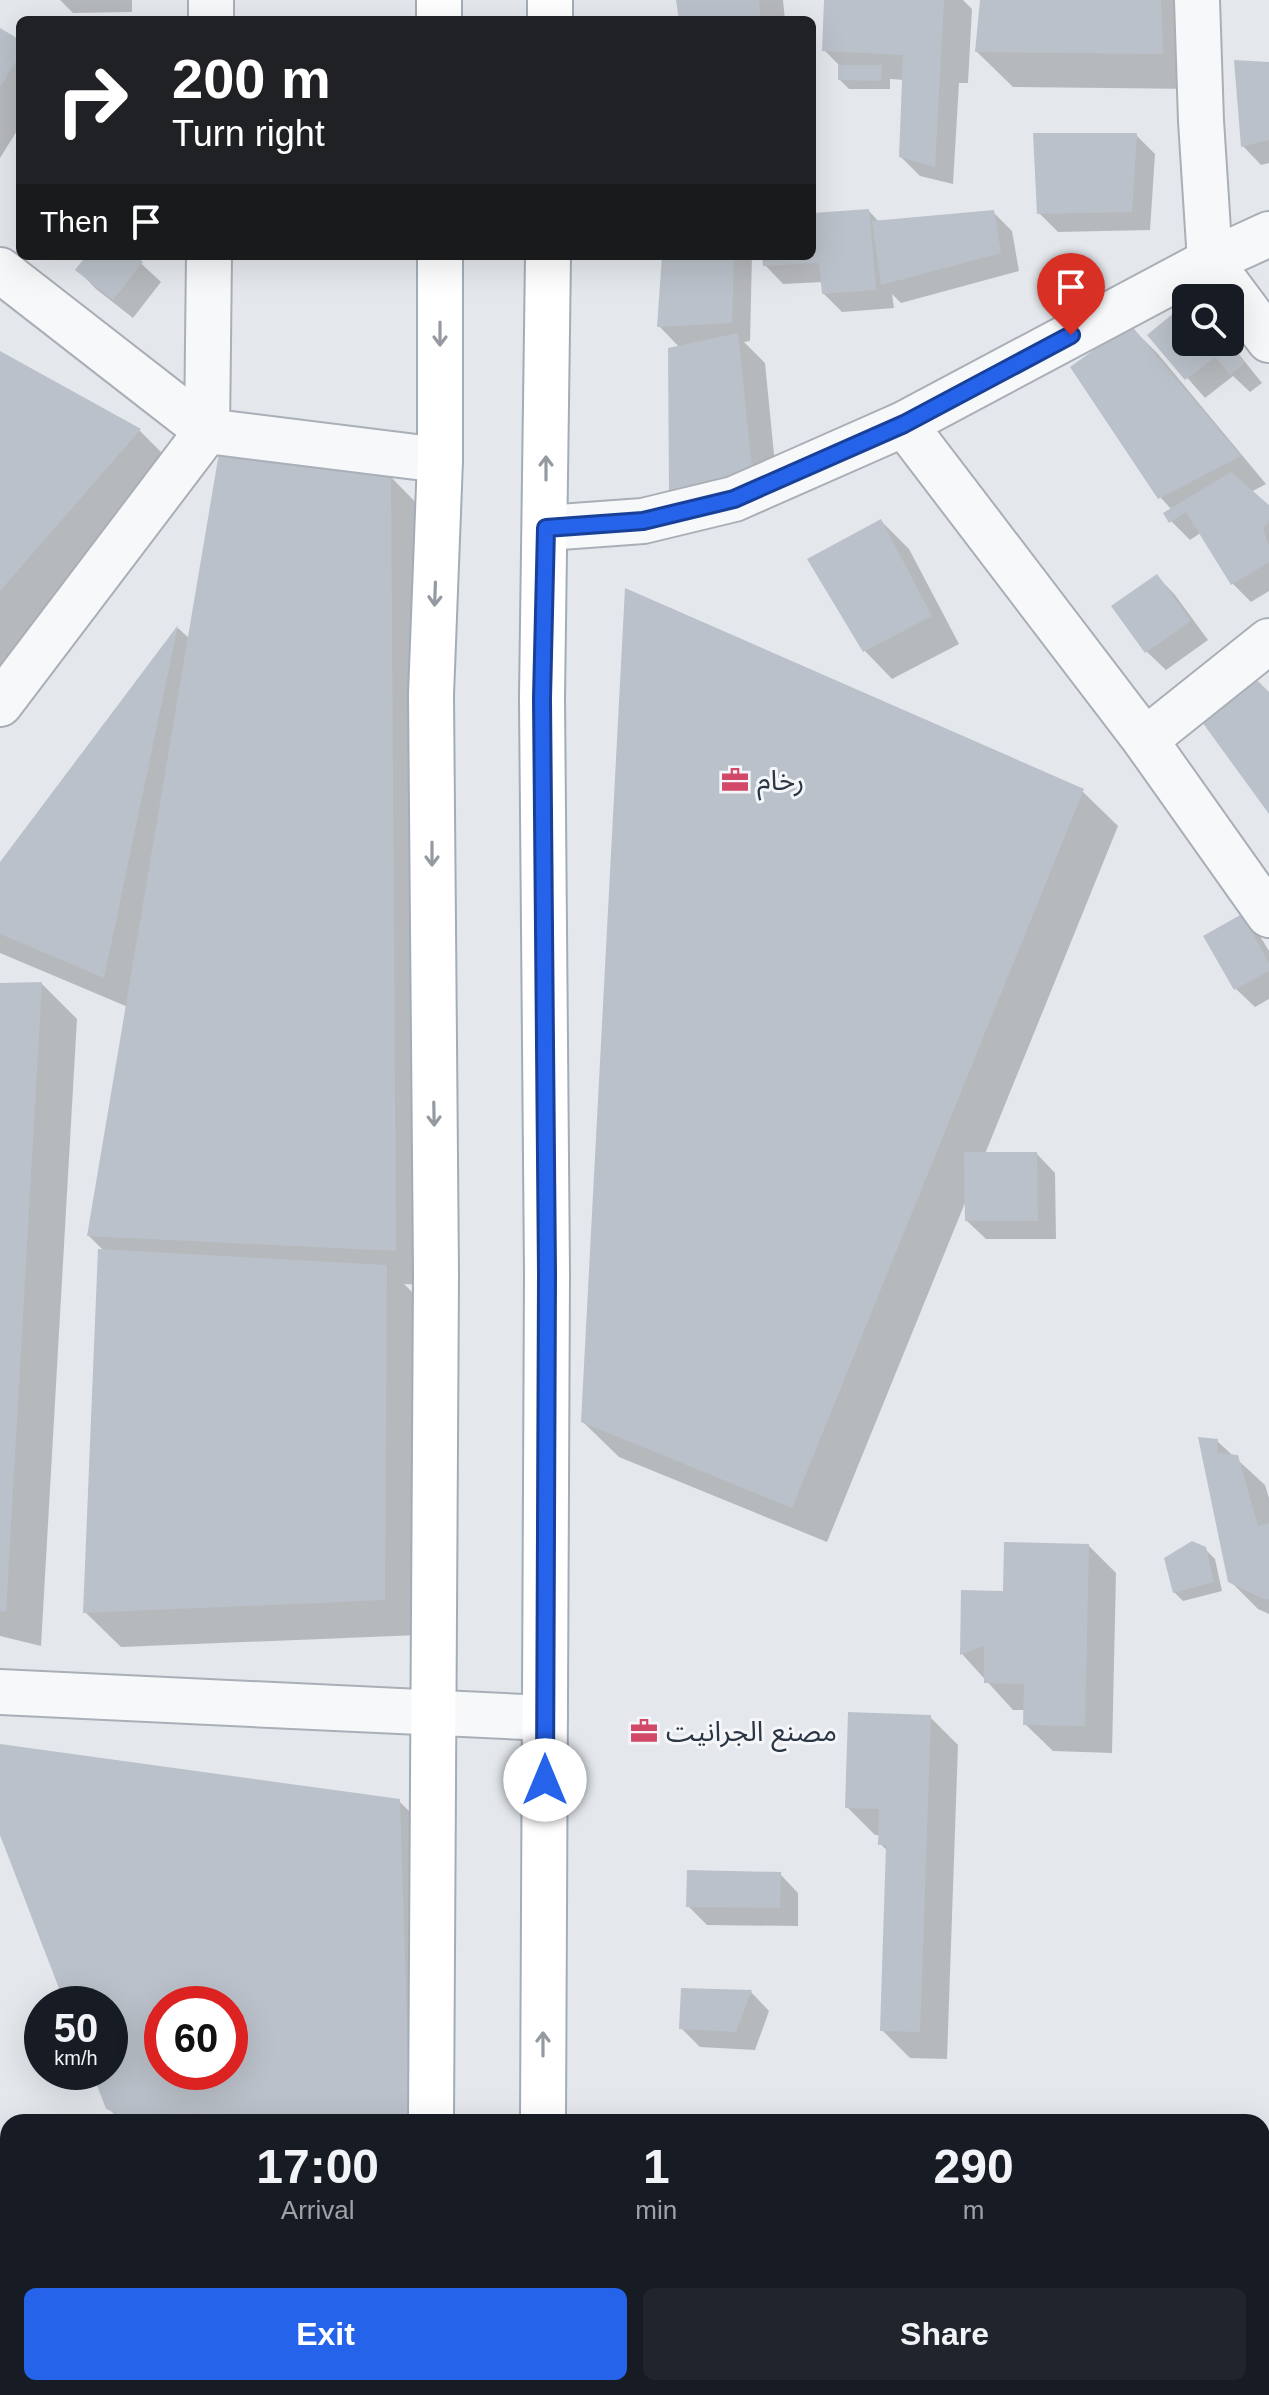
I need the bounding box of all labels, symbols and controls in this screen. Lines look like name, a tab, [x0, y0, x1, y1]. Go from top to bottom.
text: 200 m	[172, 47, 331, 110]
icon: right	[40, 48, 144, 152]
text: Turn right	[172, 113, 325, 154]
icon: arrive	[124, 200, 168, 244]
text: Then	[40, 205, 108, 238]
pin	[1037, 253, 1105, 335]
icon: arrive	[1049, 265, 1093, 309]
map controls	[1172, 284, 1244, 356]
button: search	[1172, 284, 1244, 356]
one-way arrow	[432, 320, 448, 347]
one-way arrow	[539, 455, 554, 482]
one-way arrow	[427, 580, 442, 607]
office icon: رخام	[720, 765, 750, 795]
place label: رخام	[757, 765, 804, 801]
one-way arrow	[424, 840, 440, 867]
one-way arrow	[426, 1100, 442, 1127]
office icon: مصنع الجرانيت	[629, 1716, 659, 1746]
place label: مصنع الجرانيت	[666, 1716, 837, 1752]
position arrow	[503, 1738, 587, 1822]
speed limit sign: 60	[144, 1986, 248, 2090]
text: 50	[54, 2006, 98, 2050]
one-way arrow	[535, 2031, 551, 2058]
text: km/h	[54, 2047, 98, 2069]
text: 17:00	[256, 2140, 379, 2193]
text: 1	[643, 2140, 670, 2193]
text: 290	[934, 2140, 1014, 2193]
text: Arrival	[281, 2195, 355, 2225]
text: min	[635, 2195, 677, 2225]
text: m	[963, 2195, 984, 2225]
button: Exit	[24, 2288, 627, 2380]
button: Share	[643, 2288, 1246, 2380]

